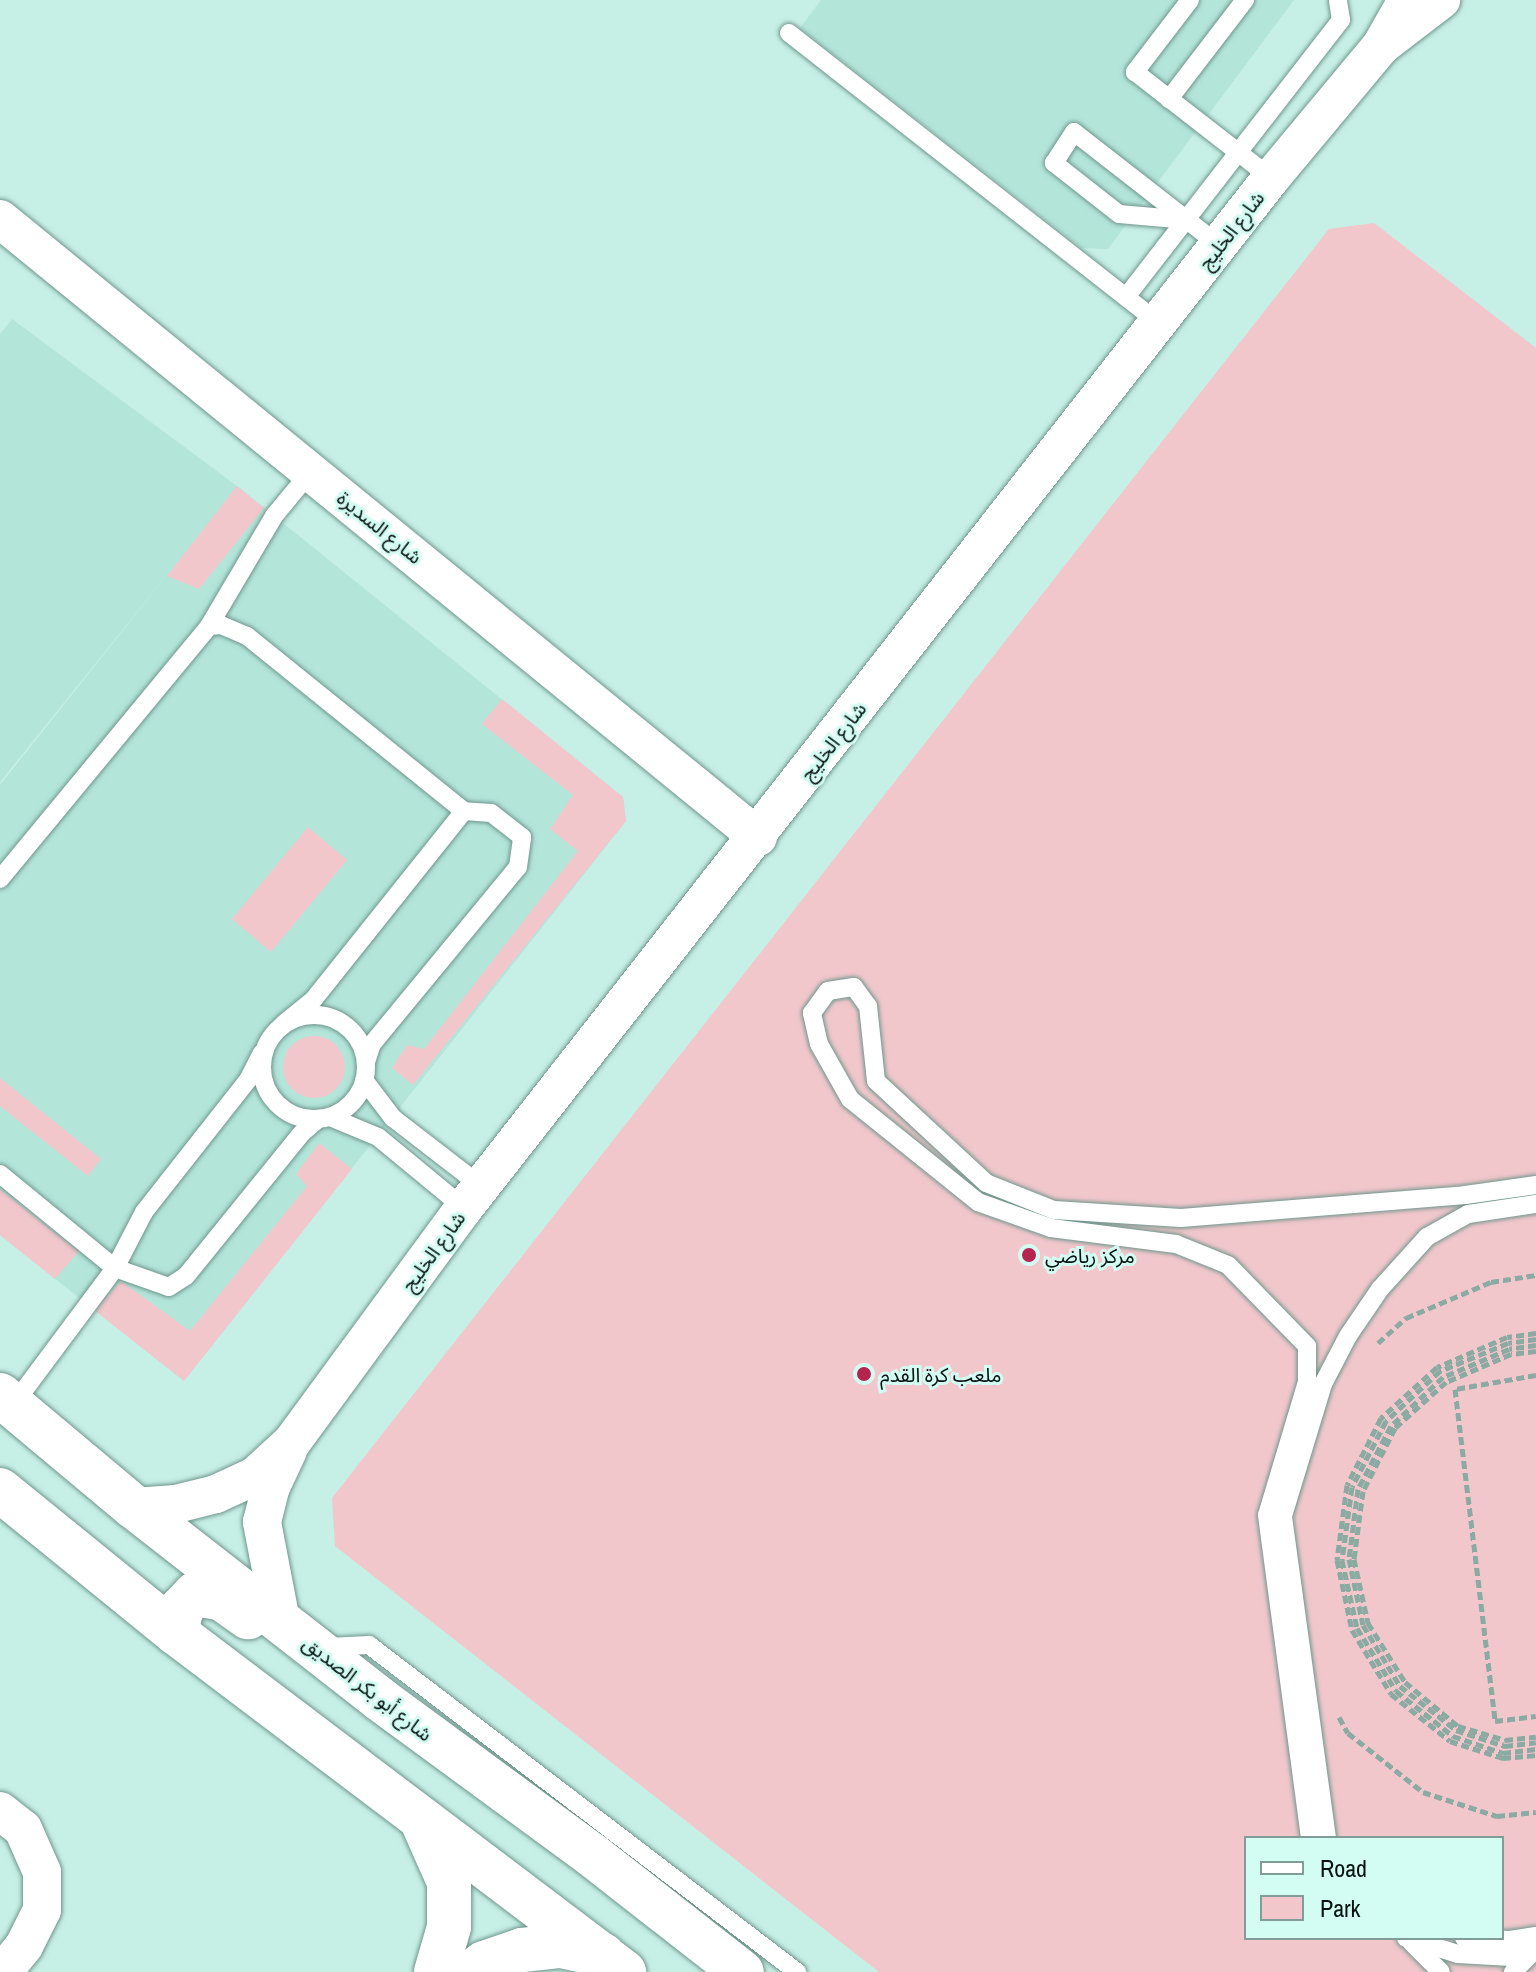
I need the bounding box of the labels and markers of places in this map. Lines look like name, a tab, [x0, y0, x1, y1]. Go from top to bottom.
place label: مركز رياضي	[1045, 1243, 1135, 1267]
marker: مركز رياضي	[1020, 1246, 1038, 1264]
place label: ملعب كرة القدم	[880, 1362, 1002, 1386]
marker: ملعب كرة القدم	[855, 1365, 873, 1383]

